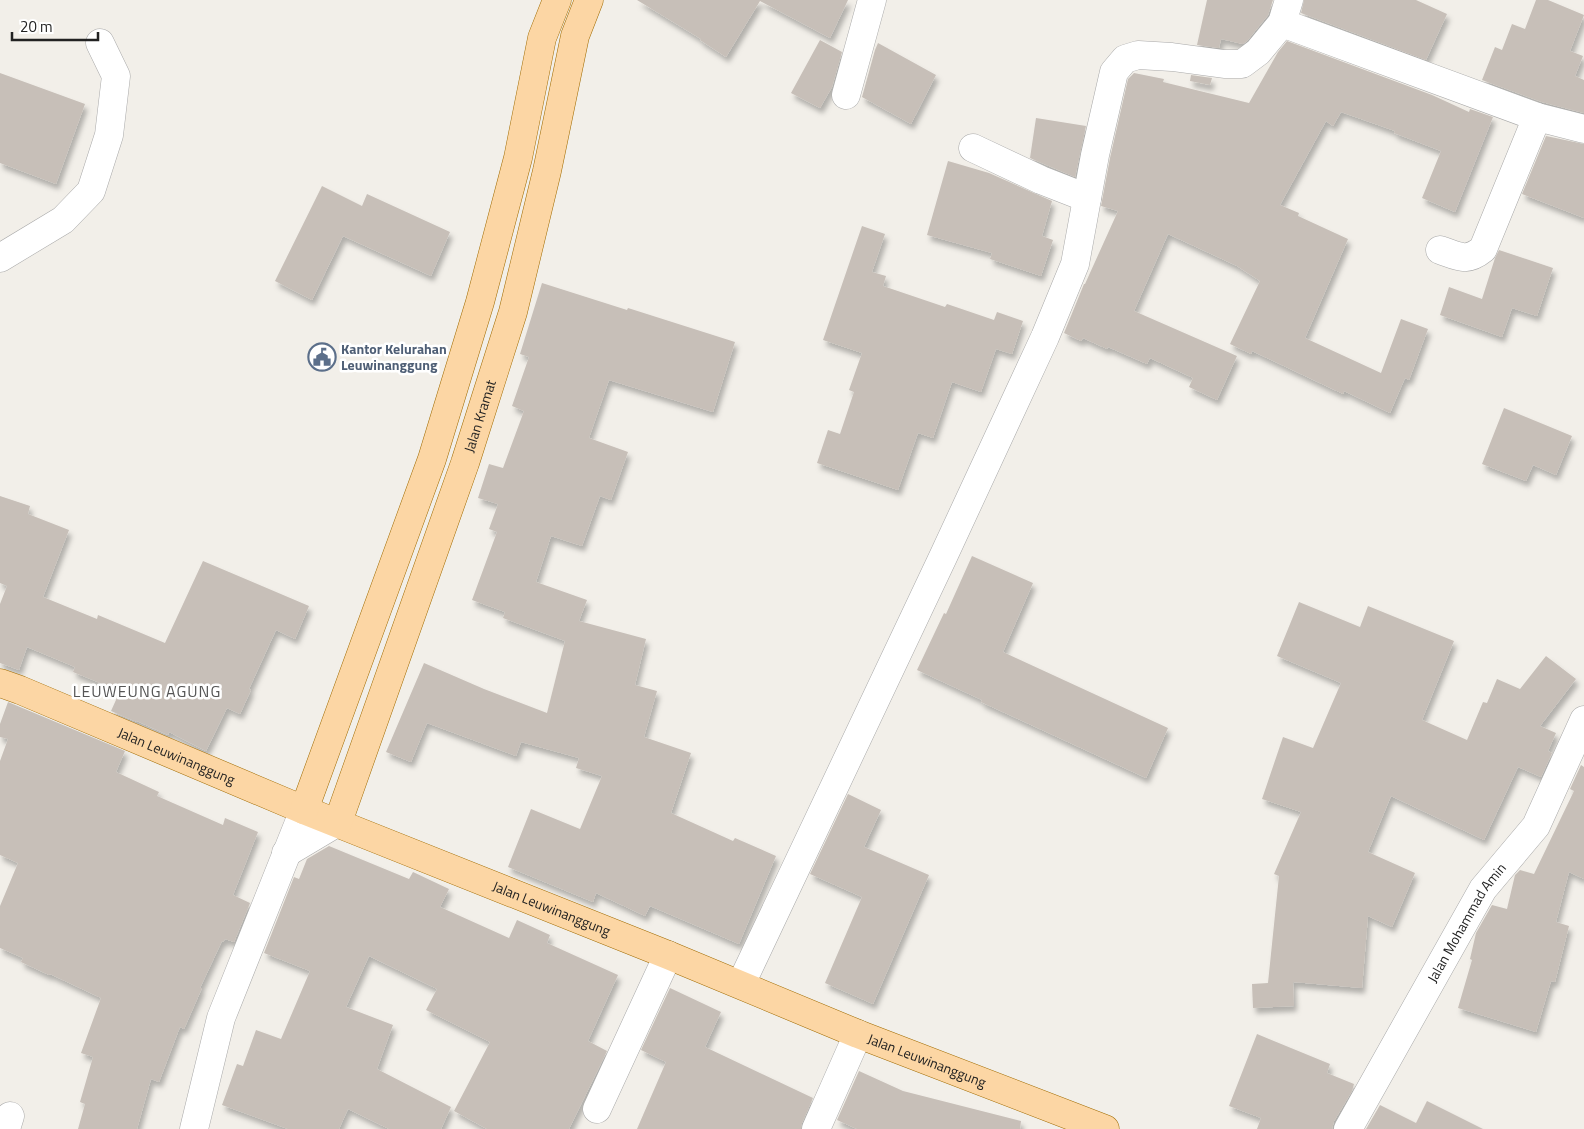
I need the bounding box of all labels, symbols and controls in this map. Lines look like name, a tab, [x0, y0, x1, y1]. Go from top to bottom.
scale bar	[12, 10, 99, 42]
text: 20 m	[20, 15, 53, 38]
place label: Kantor Kelurahan Leuwinanggung	[341, 338, 447, 375]
public building icon: Kantor Kelurahan Leuwinanggung	[307, 342, 337, 372]
street label: Jalan Kramat	[458, 377, 501, 455]
district label: LEUWEUNG AGUNG	[73, 679, 221, 703]
street label: Jalan Leuwinanggung	[115, 722, 239, 790]
street label: Jalan Mohammad Amin	[1421, 858, 1511, 986]
street label: Jalan Leuwinanggung	[490, 875, 614, 941]
street label: Jalan Leuwinanggung	[865, 1028, 990, 1092]

